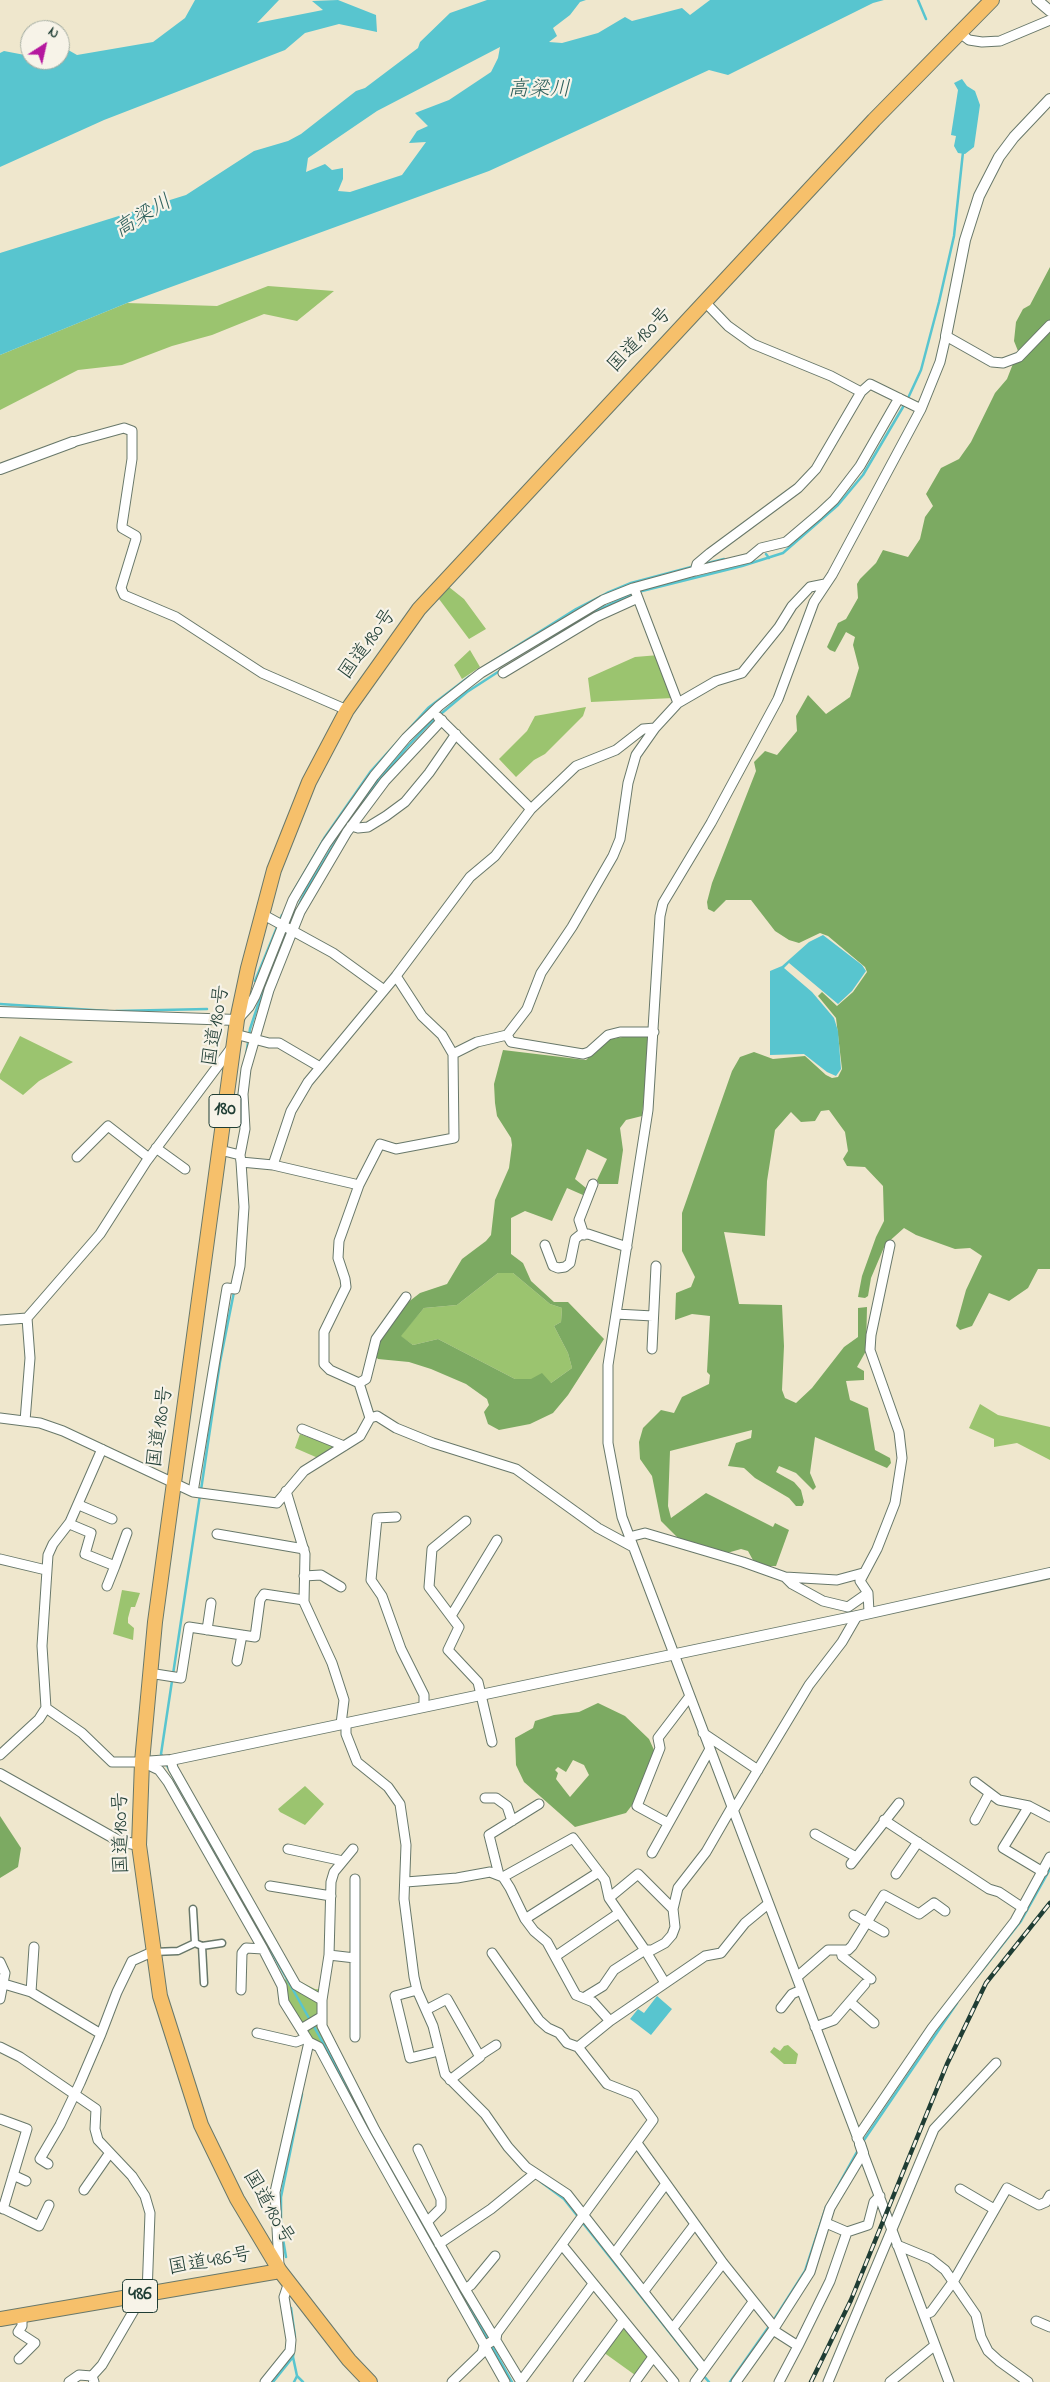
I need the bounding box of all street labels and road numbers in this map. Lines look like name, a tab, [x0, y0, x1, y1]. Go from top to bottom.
street label: 国道180号	[604, 303, 678, 379]
street label: 国道180号	[335, 605, 403, 685]
street label: 国道180号	[200, 983, 236, 1069]
road number: 180	[209, 1094, 241, 1128]
street label: 国道180号	[144, 1384, 180, 1470]
street label: 国道180号	[110, 1792, 136, 1874]
street label: 国道180号	[236, 2166, 298, 2250]
street label: 国道486号	[166, 2244, 254, 2282]
road number: 486	[122, 2280, 158, 2312]

